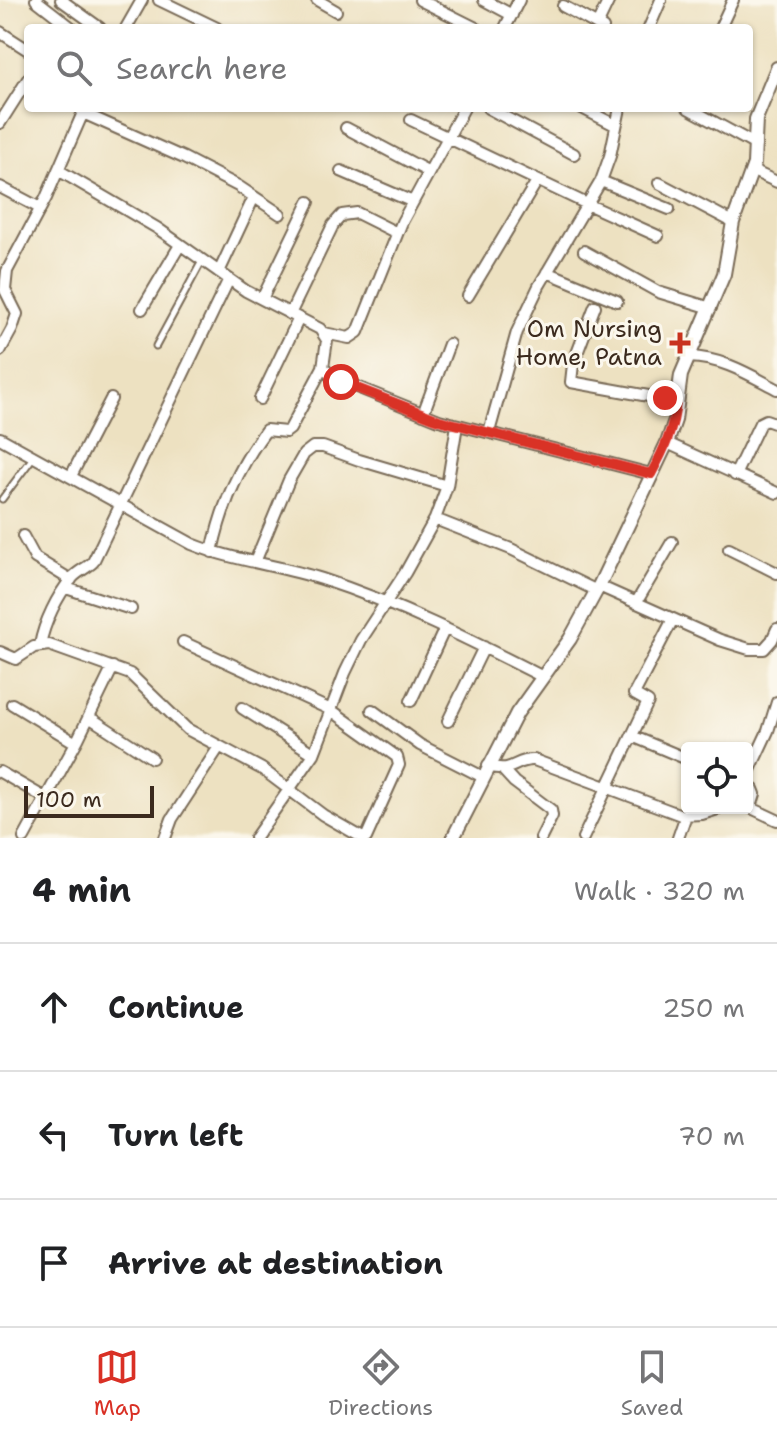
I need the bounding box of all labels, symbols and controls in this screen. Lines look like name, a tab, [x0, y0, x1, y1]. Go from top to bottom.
search box	[24, 24, 753, 112]
icon: search	[52, 46, 96, 90]
text: Search here	[116, 48, 287, 89]
place label: Om Nursing Home, Patna	[516, 313, 662, 373]
marker: Om Nursing Home, Patna	[669, 332, 691, 354]
route start	[323, 364, 359, 400]
route end	[647, 380, 683, 416]
map controls	[681, 742, 753, 814]
button: locate	[681, 742, 753, 814]
scale bar	[24, 782, 154, 818]
text: 100 m	[36, 785, 102, 814]
text: 4 min	[32, 867, 131, 913]
text: Walk · 320 m	[574, 873, 745, 908]
icon: ahead	[32, 985, 76, 1029]
text: Continue	[108, 987, 244, 1028]
text: 250 m	[662, 990, 745, 1025]
icon: left	[32, 1113, 76, 1157]
text: Turn left	[108, 1115, 243, 1156]
text: 70 m	[678, 1118, 745, 1153]
icon: arrive	[32, 1241, 76, 1285]
text: Arrive at destination	[108, 1243, 443, 1284]
tab: Map	[94, 1345, 141, 1422]
tab: Directions	[328, 1345, 433, 1422]
tab: Saved	[621, 1345, 683, 1422]

